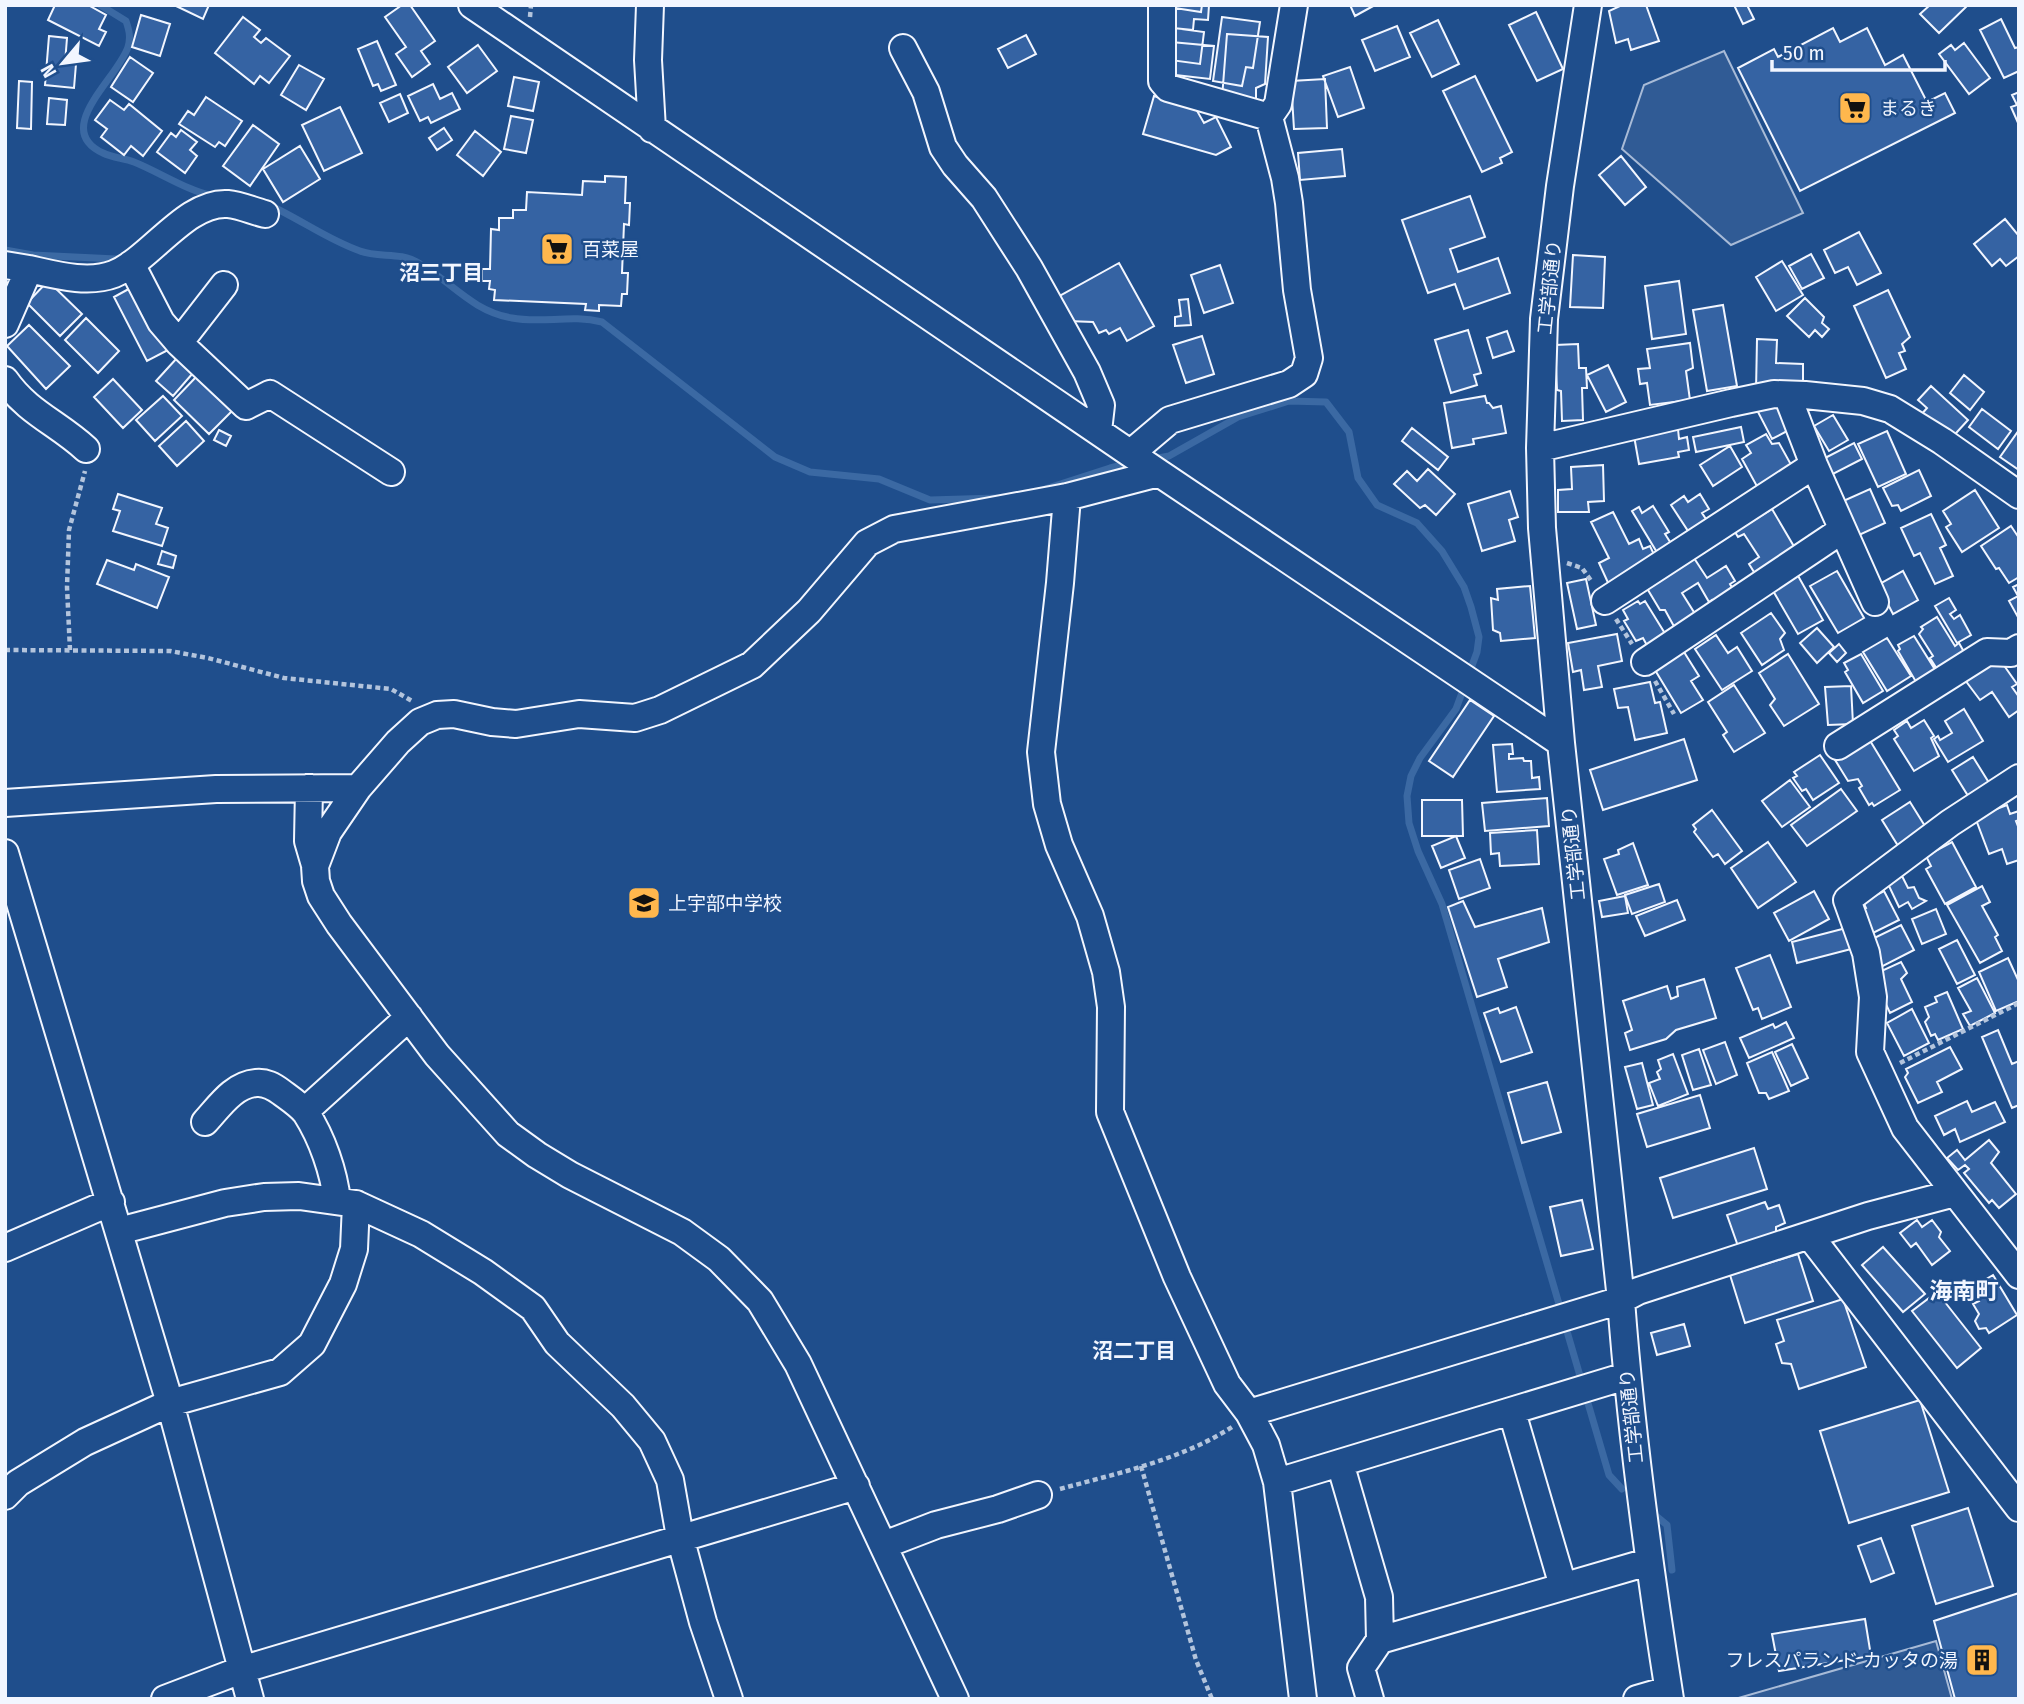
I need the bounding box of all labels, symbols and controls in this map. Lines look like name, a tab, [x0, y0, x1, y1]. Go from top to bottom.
north arrow	[28, 28, 98, 98]
scale bar	[1772, 28, 1945, 72]
text: 50 m	[1783, 40, 1825, 66]
text: N	[36, 60, 61, 82]
supermarket icon: まるき	[1836, 89, 1874, 127]
place label: まるき	[1880, 97, 1937, 120]
supermarket icon: 百菜屋	[538, 230, 576, 268]
place label: 百菜屋	[582, 238, 639, 261]
street label: 工学部通り	[1533, 239, 1566, 336]
district label: 沼三丁目	[399, 260, 483, 286]
street label: 工学部通り	[1557, 804, 1590, 901]
school or university icon: 上宇部中学校	[625, 884, 663, 922]
place label: 上宇部中学校	[668, 892, 782, 915]
district label: 海南町	[1930, 1277, 1999, 1305]
district label: 沼二丁目	[1092, 1338, 1176, 1364]
street label: 工学部通り	[1615, 1367, 1648, 1464]
building icon: フレスパランド カッタの湯	[1963, 1641, 2001, 1679]
place label: フレスパランド カッタの湯	[1726, 1649, 1958, 1672]

